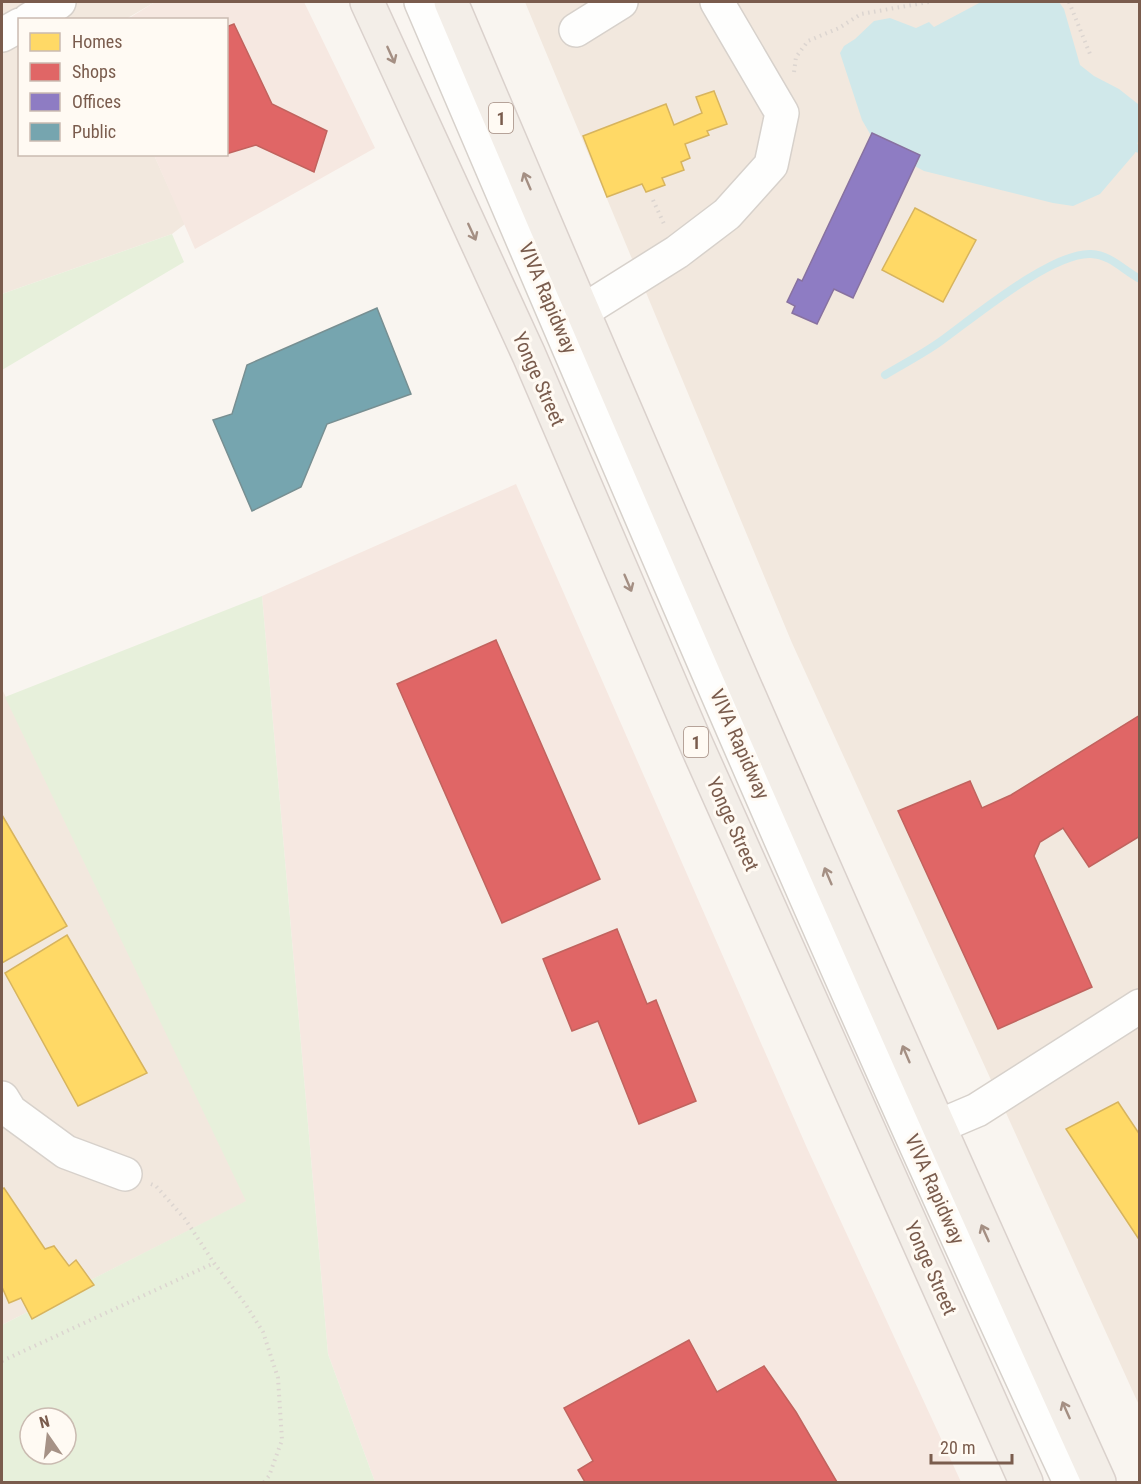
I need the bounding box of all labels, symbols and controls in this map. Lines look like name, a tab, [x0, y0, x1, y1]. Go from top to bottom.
legend	[18, 18, 228, 156]
text: Homes	[72, 31, 122, 52]
one-way arrow	[386, 45, 397, 64]
text: Shops	[72, 61, 116, 82]
text: Offices	[72, 91, 121, 112]
road number: 1	[489, 103, 513, 133]
text: Public	[72, 121, 116, 142]
one-way arrow	[521, 172, 532, 191]
one-way arrow	[467, 223, 479, 241]
street label: VIVA Rapidway	[514, 239, 582, 357]
street label: Yonge Street	[508, 328, 570, 430]
one-way arrow	[623, 573, 634, 592]
street label: VIVA Rapidway	[705, 685, 775, 803]
road number: 1	[684, 727, 708, 757]
street label: Yonge Street	[702, 773, 764, 875]
one-way arrow	[822, 867, 833, 885]
one-way arrow	[900, 1046, 911, 1064]
street label: VIVA Rapidway	[900, 1130, 970, 1248]
street label: Yonge Street	[900, 1217, 962, 1319]
one-way arrow	[979, 1224, 990, 1242]
one-way arrow	[1059, 1402, 1071, 1420]
north arrow	[18, 1406, 78, 1466]
text: N	[37, 1412, 52, 1432]
scale bar	[931, 1427, 1012, 1465]
text: 20 m	[940, 1437, 975, 1458]

